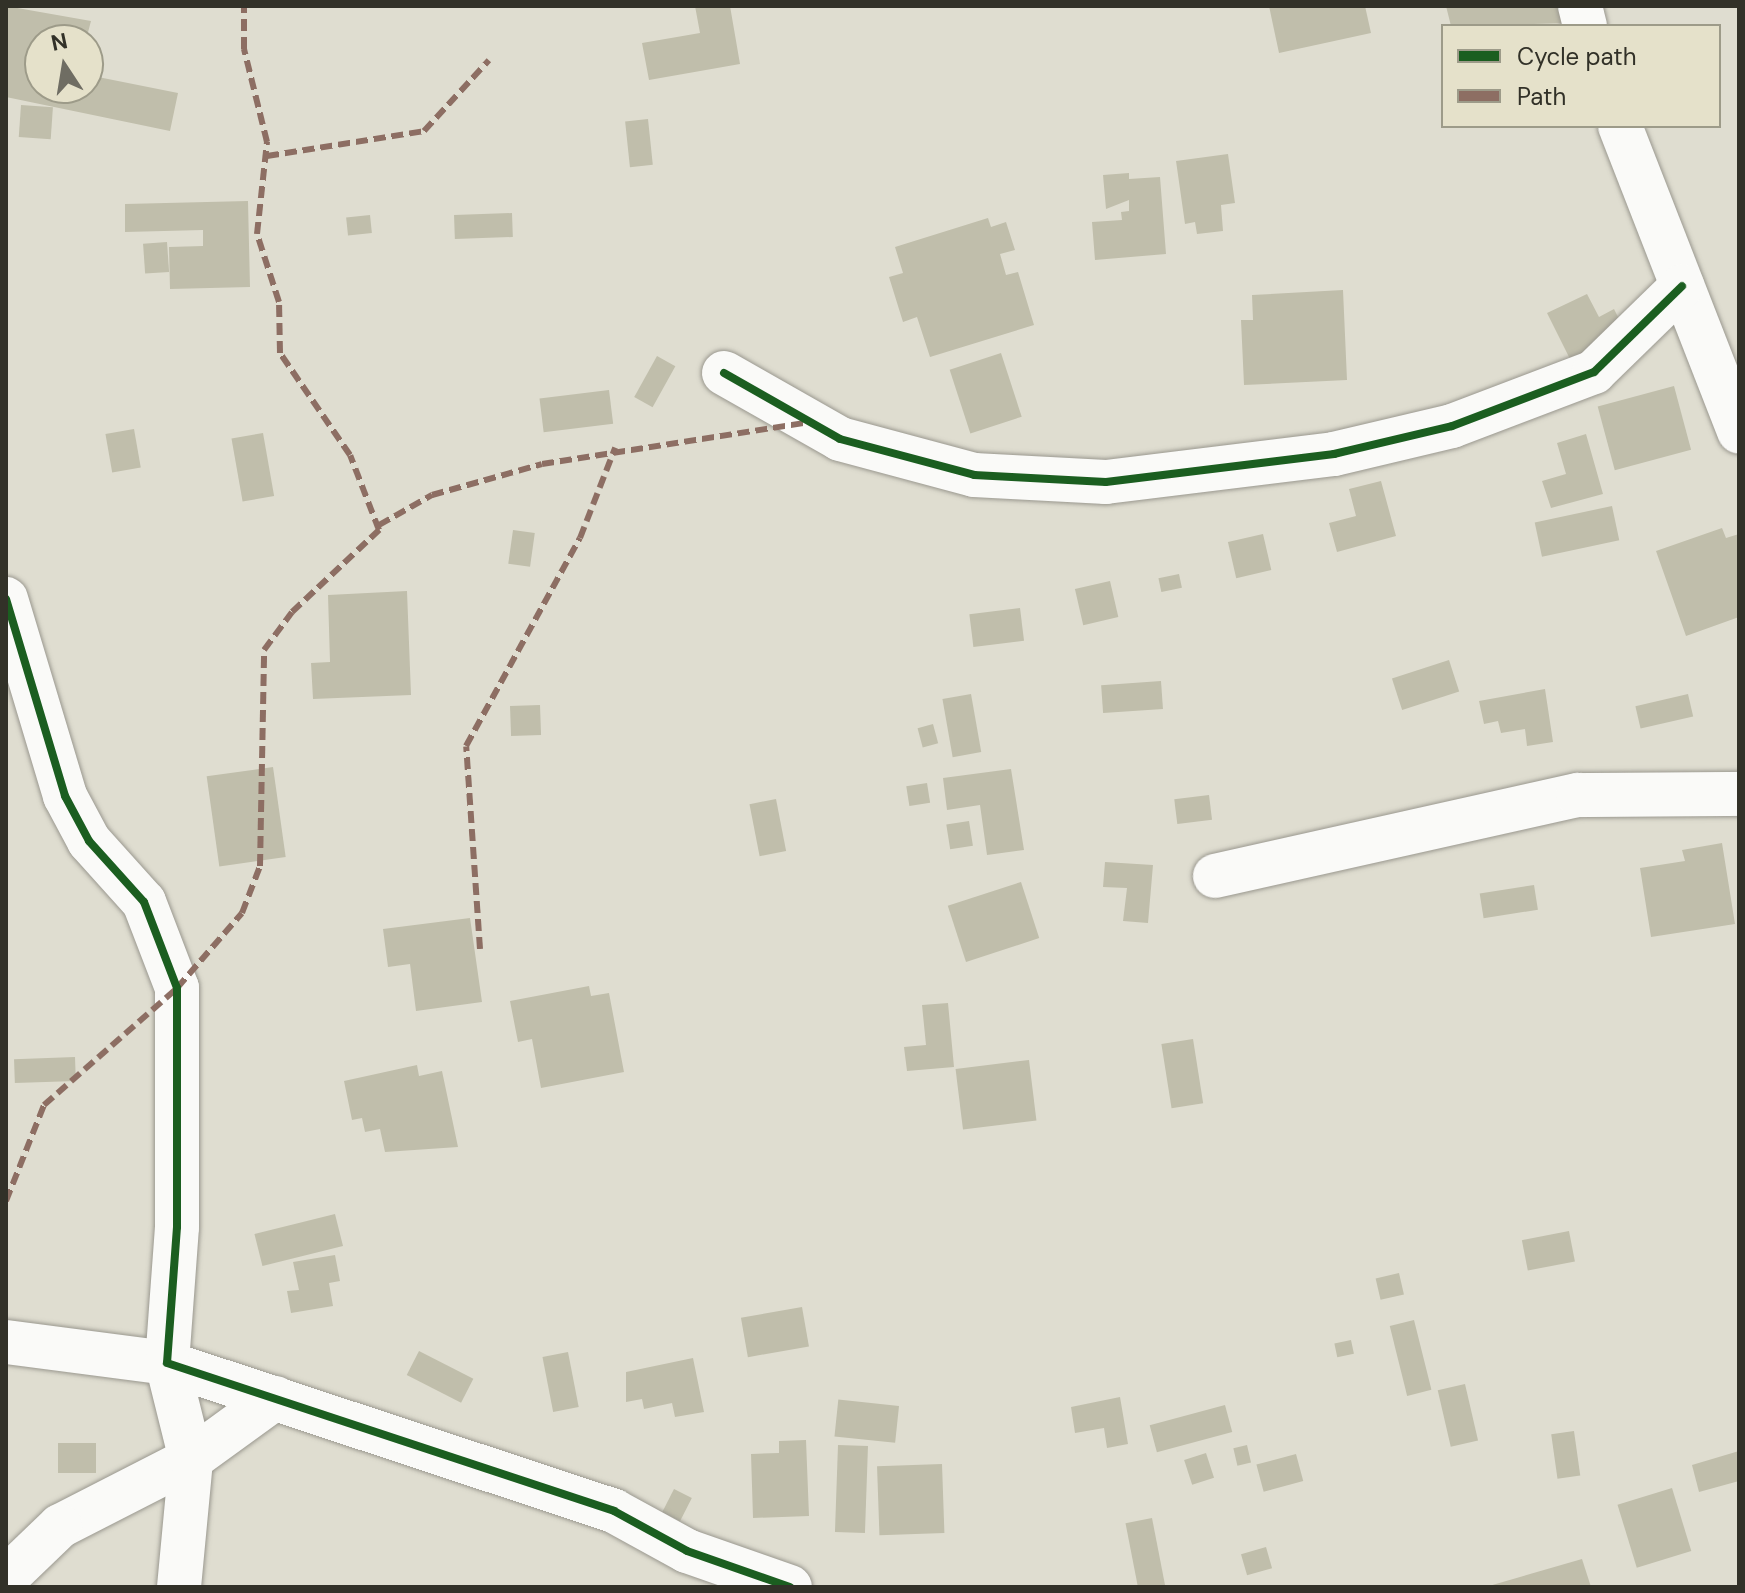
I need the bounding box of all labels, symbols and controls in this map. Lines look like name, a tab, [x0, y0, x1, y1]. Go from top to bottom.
north arrow	[24, 24, 104, 104]
legend	[1441, 24, 1721, 128]
text: N	[48, 26, 70, 58]
text: Cycle path	[1517, 41, 1636, 72]
text: Path	[1517, 81, 1566, 112]

